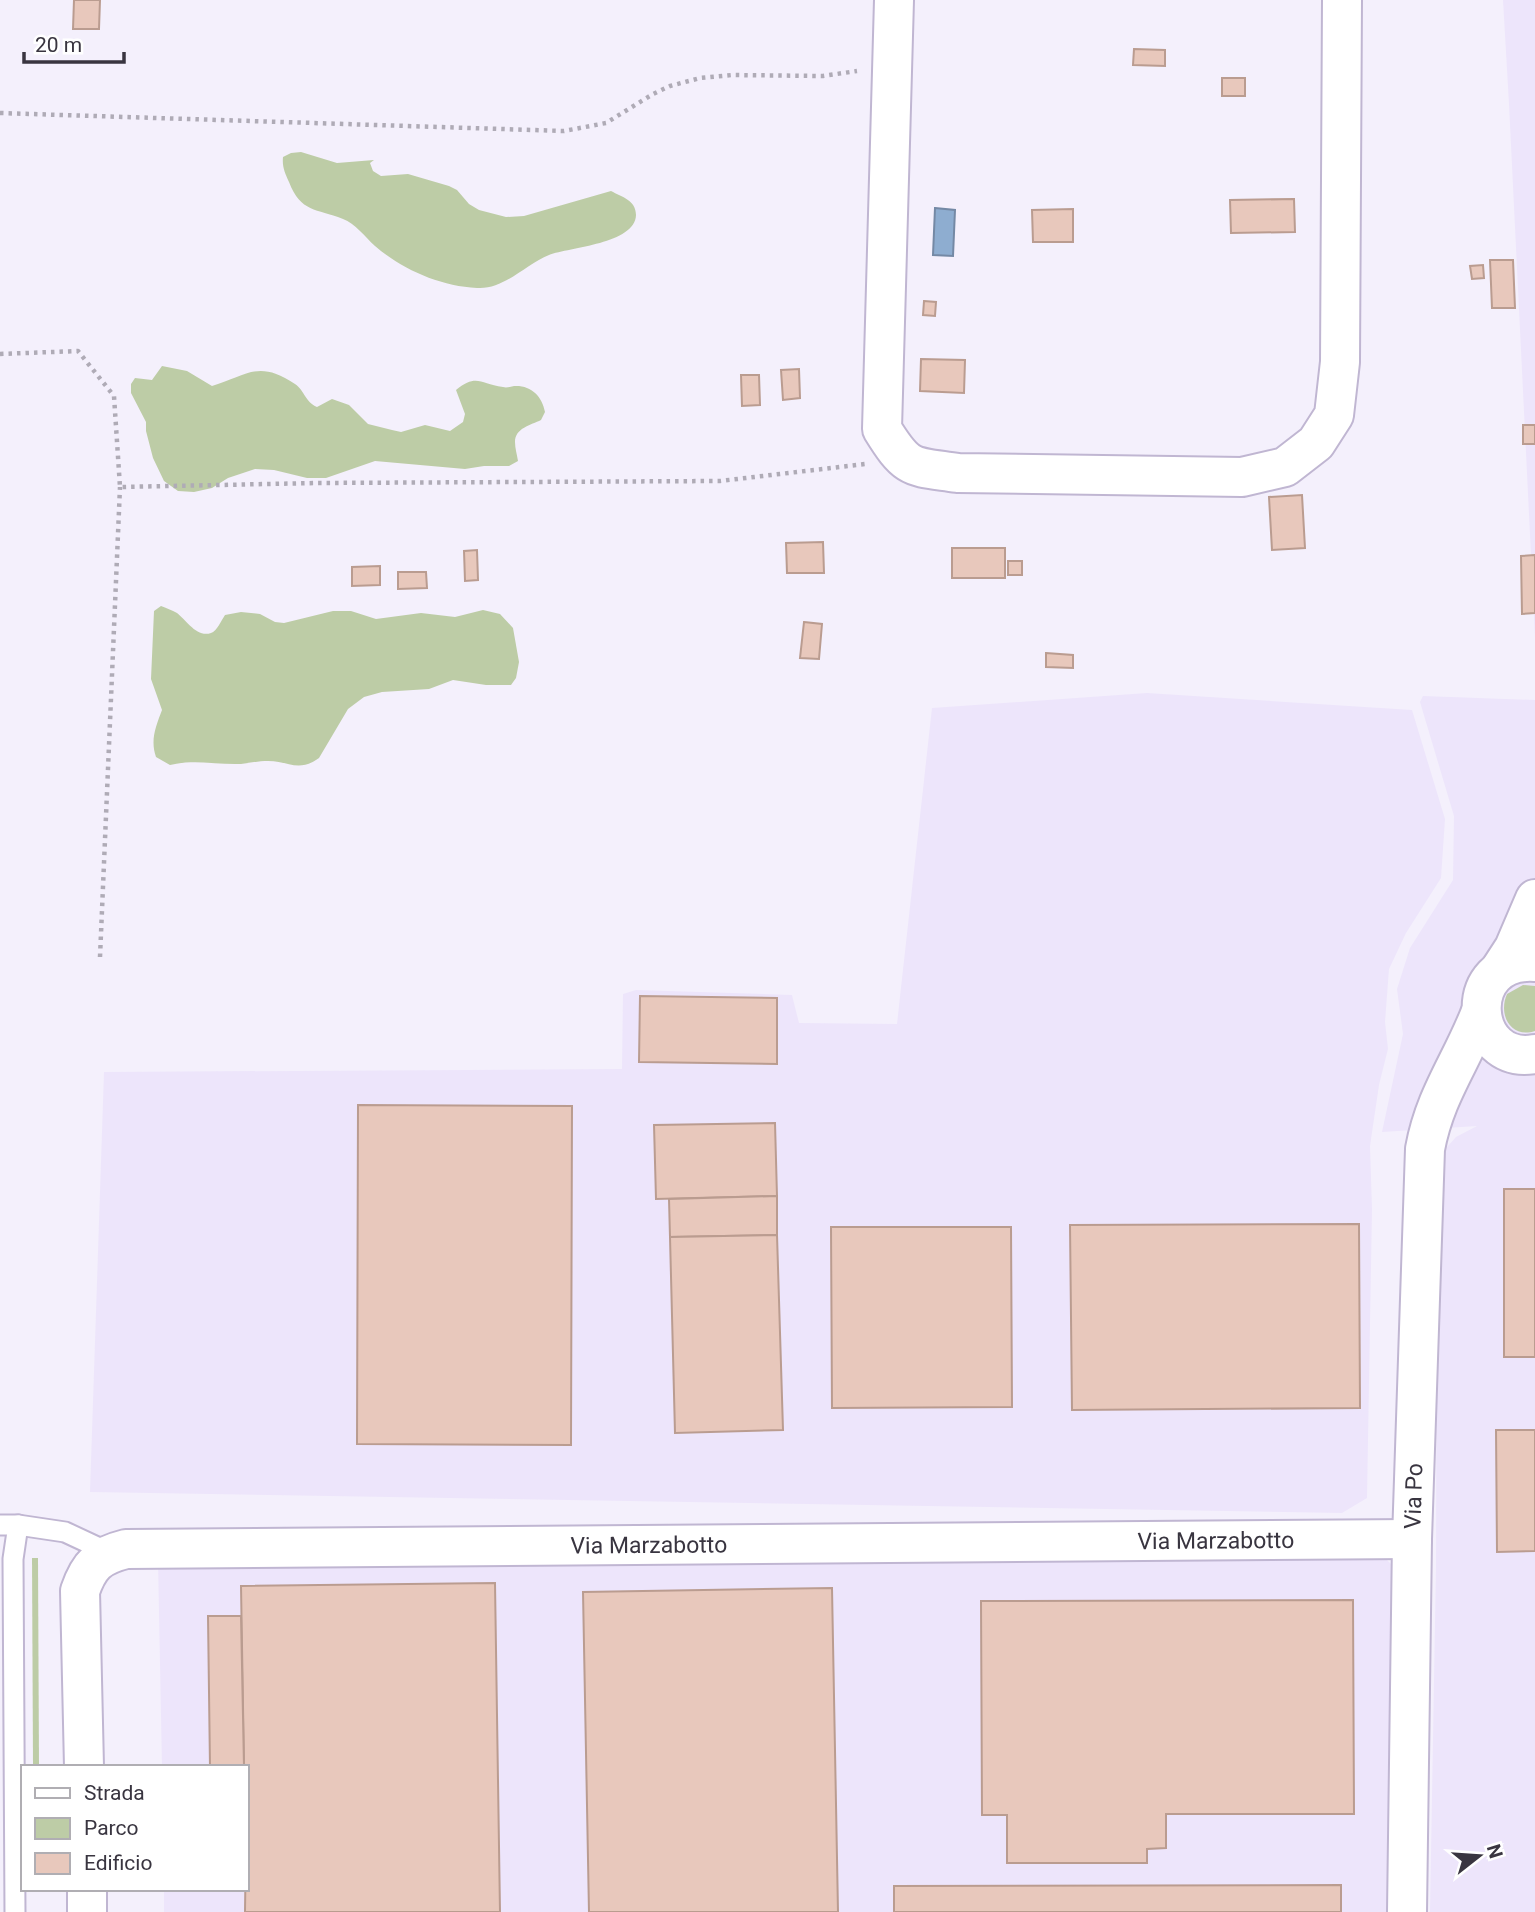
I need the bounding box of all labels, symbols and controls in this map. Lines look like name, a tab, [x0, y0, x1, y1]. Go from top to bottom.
scale bar	[24, 21, 124, 65]
text: 20 m	[35, 33, 82, 57]
street label: Via Po	[1399, 1463, 1429, 1529]
street label: Via Marzabotto	[1137, 1527, 1294, 1555]
street label: Via Marzabotto	[570, 1531, 727, 1560]
legend	[21, 1765, 248, 1891]
text: Strada	[84, 1781, 145, 1805]
text: Parco	[84, 1816, 138, 1840]
north arrow	[1444, 1821, 1514, 1891]
text: N	[1482, 1841, 1508, 1861]
text: Edificio	[84, 1851, 152, 1875]

